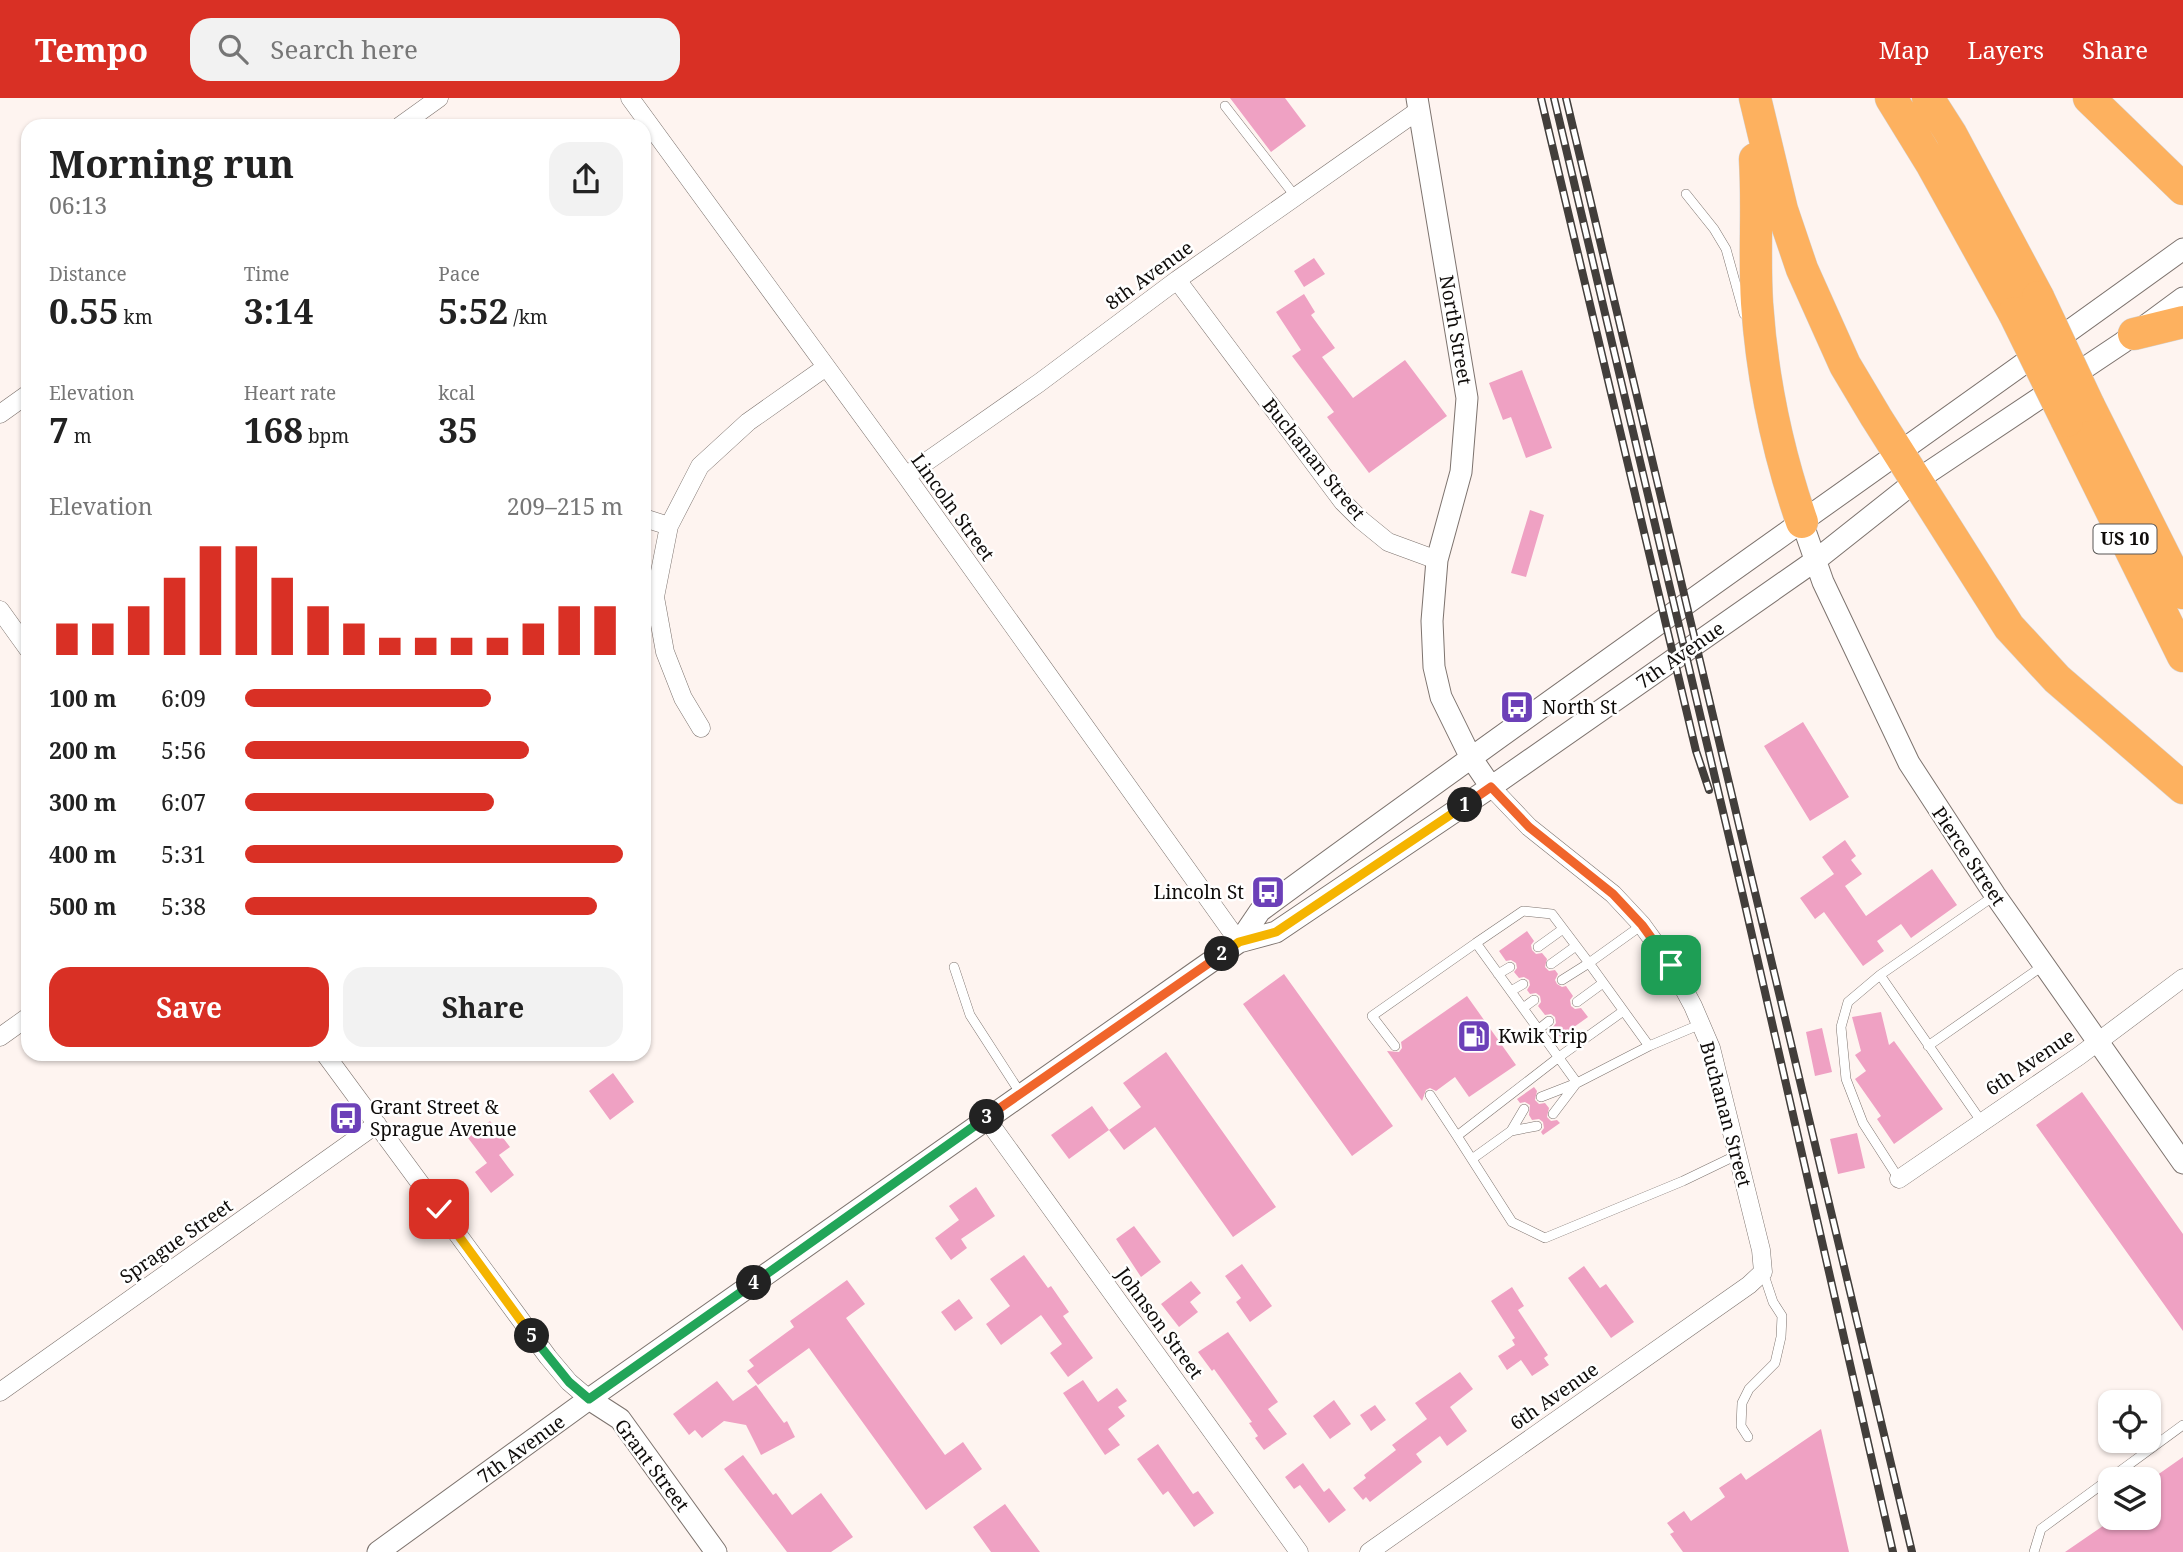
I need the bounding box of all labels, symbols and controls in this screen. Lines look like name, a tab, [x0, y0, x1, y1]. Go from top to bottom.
search box	[190, 18, 680, 81]
text: Tempo	[35, 27, 148, 72]
icon: search	[214, 30, 252, 68]
text: Search here	[270, 31, 418, 67]
text: Map	[1879, 33, 1930, 66]
text: Layers	[1968, 33, 2044, 66]
text: Share	[2082, 33, 2148, 66]
text: Morning run	[49, 137, 294, 189]
button: share	[549, 142, 623, 216]
text: 06:13	[49, 189, 107, 221]
street label: 8th Avenue	[1100, 234, 1198, 316]
text: Distance	[49, 261, 127, 287]
text: Time	[244, 261, 290, 287]
text: Pace	[438, 261, 480, 287]
street label: North Street	[1434, 273, 1479, 387]
text: 0.55	[49, 287, 119, 334]
text: 3:14	[244, 287, 314, 334]
text: 5:52	[438, 287, 508, 334]
text: km	[119, 304, 153, 330]
text: /km	[508, 304, 548, 330]
text: Elevation	[49, 380, 135, 406]
text: Heart rate	[244, 380, 336, 406]
text: kcal	[438, 380, 475, 406]
street label: Buchanan Street	[1257, 393, 1371, 526]
text: 7	[49, 406, 69, 453]
text: 168	[244, 406, 303, 453]
text: 35	[438, 406, 478, 453]
text: m	[69, 423, 92, 449]
text: bpm	[303, 423, 349, 449]
street label: Lincoln Street	[905, 448, 1001, 566]
text: Elevation	[49, 490, 153, 522]
text: 209–215 m	[507, 490, 623, 522]
road number: US 10	[2094, 524, 2156, 554]
street label: 7th Avenue	[1631, 615, 1729, 695]
text: 100 m	[49, 682, 117, 714]
text: 6:09	[161, 682, 206, 714]
bus stop icon: North St	[1498, 688, 1536, 726]
place label: North St	[1542, 694, 1617, 720]
text: 200 m	[49, 734, 117, 766]
text: 5:56	[161, 734, 206, 766]
text: 300 m	[49, 786, 117, 818]
text: 6:07	[161, 786, 206, 818]
pin: 1	[1448, 788, 1482, 822]
text: 1	[1459, 791, 1470, 817]
street label: Pierce Street	[1926, 801, 2012, 911]
text: 400 m	[49, 838, 117, 870]
text: 5:31	[161, 838, 206, 870]
bus stop icon: Lincoln St	[1249, 873, 1287, 911]
place label: Lincoln St	[1153, 879, 1244, 905]
text: 500 m	[49, 890, 117, 922]
text: 5:38	[161, 890, 206, 922]
pin	[1641, 935, 1701, 995]
pin: 2	[1204, 936, 1240, 972]
text: 2	[1216, 940, 1227, 966]
icon: arrive	[1652, 946, 1690, 984]
button: Save	[49, 967, 329, 1047]
button: Share	[343, 967, 623, 1047]
fuel station icon: Kwik Trip	[1455, 1017, 1493, 1055]
place label: Kwik Trip	[1498, 1023, 1588, 1049]
street label: 6th Avenue	[1980, 1023, 2080, 1101]
street label: Buchanan Street	[1694, 1038, 1758, 1190]
place label: Grant Street & Sprague Avenue	[370, 1094, 517, 1142]
bus stop icon: Grant Street & Sprague Avenue	[327, 1099, 365, 1137]
pin: 3	[970, 1100, 1004, 1134]
text: 3	[981, 1103, 992, 1129]
pin	[409, 1179, 469, 1239]
icon: check	[420, 1190, 458, 1228]
street label: Sprague Street	[115, 1192, 238, 1289]
street label: Johnson Street	[1110, 1261, 1209, 1384]
pin: 4	[736, 1266, 772, 1300]
text: 4	[748, 1269, 759, 1295]
pin: 5	[514, 1318, 550, 1354]
text: 5	[526, 1322, 537, 1348]
street label: 6th Avenue	[1505, 1356, 1603, 1436]
map controls	[2098, 1390, 2161, 1530]
button: locate	[2098, 1390, 2161, 1453]
street label: 7th Avenue	[472, 1408, 570, 1490]
street label: Grant Street	[609, 1413, 696, 1517]
button: layers	[2098, 1467, 2161, 1530]

